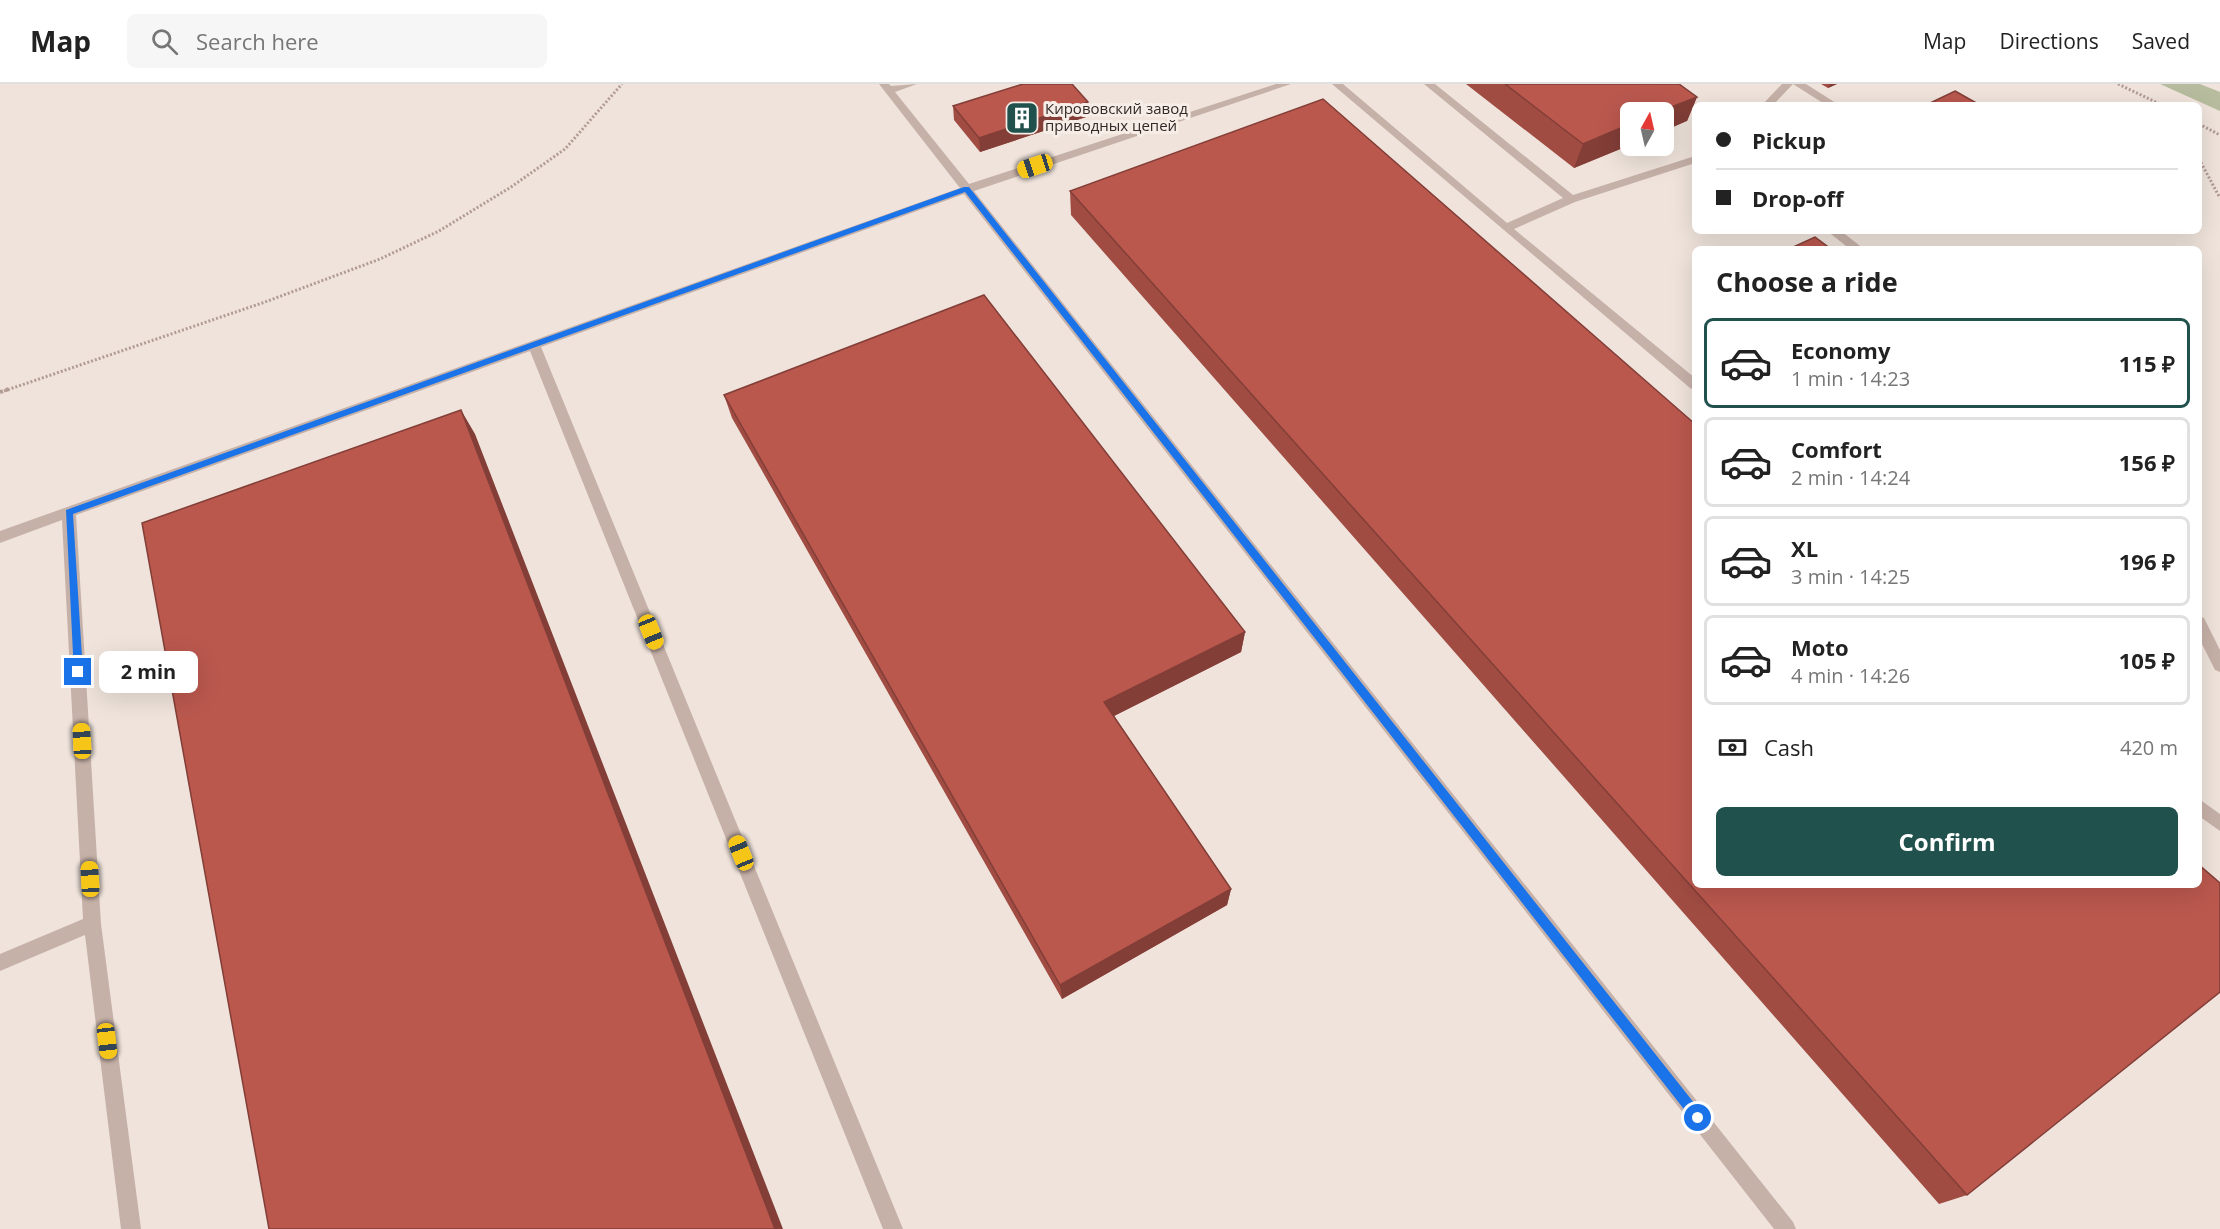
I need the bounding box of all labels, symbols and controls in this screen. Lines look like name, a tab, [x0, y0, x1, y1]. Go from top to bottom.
search box	[127, 14, 547, 68]
text: Map	[30, 22, 91, 60]
icon: search	[148, 25, 181, 58]
text: Search here	[196, 26, 319, 56]
text: Map	[1923, 27, 1966, 55]
text: Directions	[1999, 27, 2099, 55]
text: Saved	[2132, 27, 2190, 55]
place label: Кирововский завод приводных цепей	[1045, 98, 1188, 135]
building icon: Кирововский завод приводных цепей	[1004, 100, 1040, 136]
north arrow	[1620, 102, 1674, 156]
map controls	[1620, 102, 1674, 156]
text: Pickup	[1752, 125, 1826, 155]
car	[1015, 152, 1055, 180]
text: Drop-off	[1752, 183, 1844, 213]
text: Choose a ride	[1716, 263, 1898, 300]
text: Economy	[1791, 335, 1890, 365]
icon: car	[1719, 336, 1773, 390]
text: 115 ₽	[2119, 348, 2175, 378]
text: 1 min · 14:23	[1791, 365, 1910, 392]
text: Comfort	[1791, 434, 1882, 464]
icon: car	[1719, 435, 1773, 489]
text: 156 ₽	[2119, 447, 2175, 477]
text: 2 min · 14:24	[1791, 464, 1910, 491]
text: XL	[1791, 533, 1818, 563]
icon: car	[1719, 534, 1773, 588]
text: 196 ₽	[2119, 546, 2175, 576]
text: 3 min · 14:25	[1791, 563, 1910, 590]
car	[636, 612, 666, 652]
text: Moto	[1791, 632, 1849, 662]
icon: car	[1719, 633, 1773, 687]
text: 105 ₽	[2119, 645, 2175, 675]
callout: 2 min	[99, 651, 198, 693]
route end	[64, 658, 91, 685]
text: 2 min	[121, 658, 176, 685]
text: 4 min · 14:26	[1791, 662, 1910, 689]
car	[72, 723, 92, 759]
icon: cash	[1716, 731, 1749, 764]
text: Cash	[1764, 732, 1814, 762]
text: 420 m	[2120, 734, 2178, 761]
button: Confirm	[1716, 807, 2178, 876]
car	[726, 833, 756, 873]
car	[80, 861, 100, 897]
car	[96, 1022, 118, 1060]
route start	[1684, 1104, 1711, 1131]

